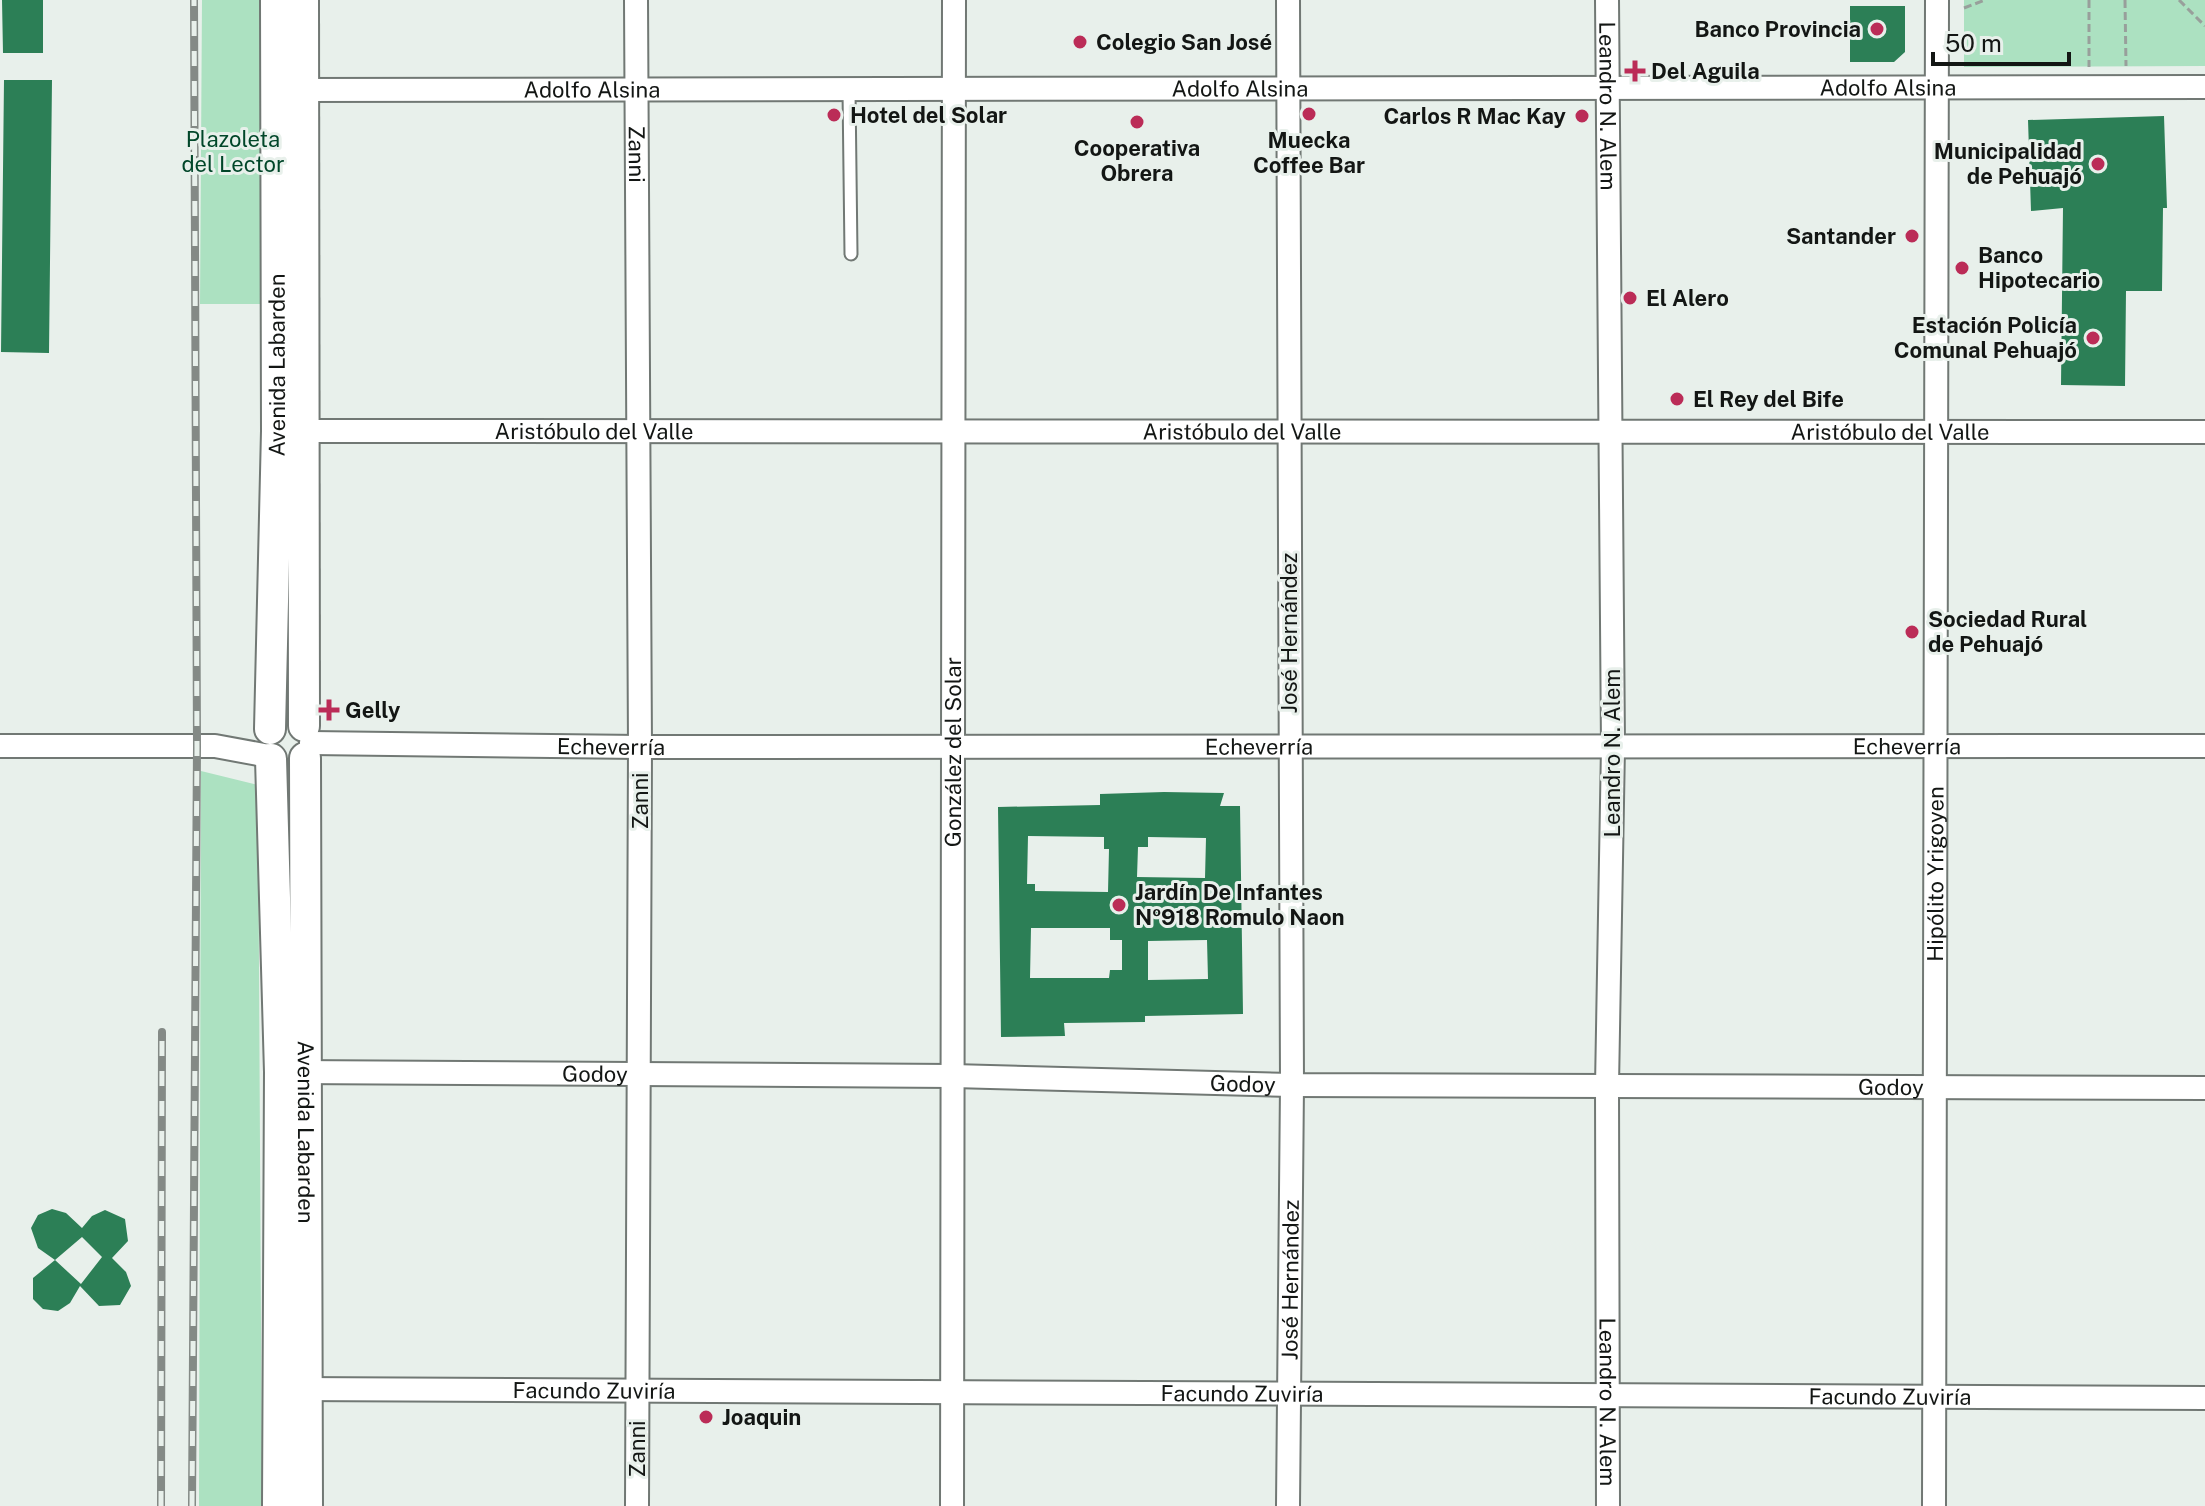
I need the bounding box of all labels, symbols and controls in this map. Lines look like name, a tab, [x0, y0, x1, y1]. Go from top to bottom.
place label: Banco Provincia	[1694, 16, 1861, 42]
scale bar	[1933, 16, 2069, 66]
marker: Banco Provincia	[1868, 20, 1886, 38]
street label: Leandro N. Alem	[1594, 21, 1622, 191]
place label: Colegio San José	[1096, 29, 1272, 55]
text: 50 m	[1945, 29, 2002, 57]
marker: Colegio San José	[1071, 33, 1089, 51]
place label: Del Aguila	[1651, 58, 1760, 84]
marker: Del Aguila	[1626, 62, 1644, 80]
street label: Adolfo Alsina	[1820, 74, 1956, 101]
street label: Adolfo Alsina	[1172, 75, 1308, 102]
street label: Adolfo Alsina	[524, 76, 660, 103]
place label: Hotel del Solar	[850, 102, 1007, 128]
place label: Carlos R Mac Kay	[1384, 103, 1567, 129]
marker: Muecka Coffee Bar	[1300, 105, 1318, 123]
marker: Hotel del Solar	[825, 106, 843, 124]
marker: Carlos R Mac Kay	[1573, 107, 1591, 125]
marker: Cooperativa Obrera	[1128, 113, 1146, 131]
street label: Zanni	[624, 125, 650, 183]
park label: Plazoleta del Lector	[181, 126, 285, 177]
place label: Muecka Coffee Bar	[1253, 127, 1365, 178]
place label: Cooperativa Obrera	[1074, 135, 1200, 186]
place label: Municipalidad de Pehuajó	[1934, 138, 2082, 189]
marker: Municipalidad de Pehuajó	[2089, 155, 2107, 173]
place label: Santander	[1786, 223, 1896, 249]
marker: Santander	[1903, 227, 1921, 245]
place label: Banco Hipotecario	[1978, 242, 2100, 293]
marker: Banco Hipotecario	[1953, 259, 1971, 277]
street label: Avenida Labarden	[263, 274, 290, 457]
place label: El Alero	[1646, 285, 1729, 311]
marker: El Alero	[1621, 289, 1639, 307]
place label: Estación Policía Comunal Pehuajó	[1894, 312, 2077, 363]
marker: Estación Policía Comunal Pehuajó	[2084, 329, 2102, 347]
place label: El Rey del Bife	[1693, 386, 1844, 412]
marker: El Rey del Bife	[1668, 390, 1686, 408]
street label: Aristóbulo del Valle	[495, 418, 693, 444]
street label: Aristóbulo del Valle	[1143, 418, 1341, 445]
street label: Aristóbulo del Valle	[1791, 419, 1989, 445]
street label: José Hernández	[1276, 553, 1302, 713]
place label: Sociedad Rural de Pehuajó	[1928, 606, 2087, 657]
marker: Sociedad Rural de Pehuajó	[1903, 623, 1921, 641]
street label: González del Solar	[940, 657, 966, 847]
street label: Leandro N. Alem	[1599, 669, 1625, 837]
place label: Gelly	[345, 697, 401, 723]
marker: Gelly	[320, 701, 338, 719]
street label: Echeverría	[557, 733, 665, 760]
street label: Echeverría	[1853, 733, 1961, 759]
street label: Echeverría	[1205, 734, 1313, 760]
street label: Zanni	[627, 772, 653, 830]
street label: Hipólito Yrigoyen	[1922, 786, 1948, 962]
place label: Jardín De Infantes Nº918 Romulo Naon	[1135, 879, 1345, 930]
marker: Jardín De Infantes Nº918 Romulo Naon	[1110, 896, 1128, 914]
street label: Avenida Labarden	[293, 1041, 319, 1223]
street label: Godoy	[562, 1061, 628, 1087]
street label: Godoy	[1210, 1070, 1276, 1098]
street label: Godoy	[1858, 1074, 1924, 1100]
street label: José Hernández	[1276, 1199, 1304, 1361]
street label: Leandro N. Alem	[1595, 1317, 1621, 1486]
street label: Facundo Zuviría	[512, 1377, 676, 1404]
street label: Facundo Zuviría	[1160, 1380, 1324, 1407]
street label: Facundo Zuviría	[1808, 1383, 1971, 1410]
place label: Joaquin	[722, 1404, 801, 1430]
marker: Joaquin	[697, 1408, 715, 1426]
street label: Zanni	[624, 1420, 650, 1478]

